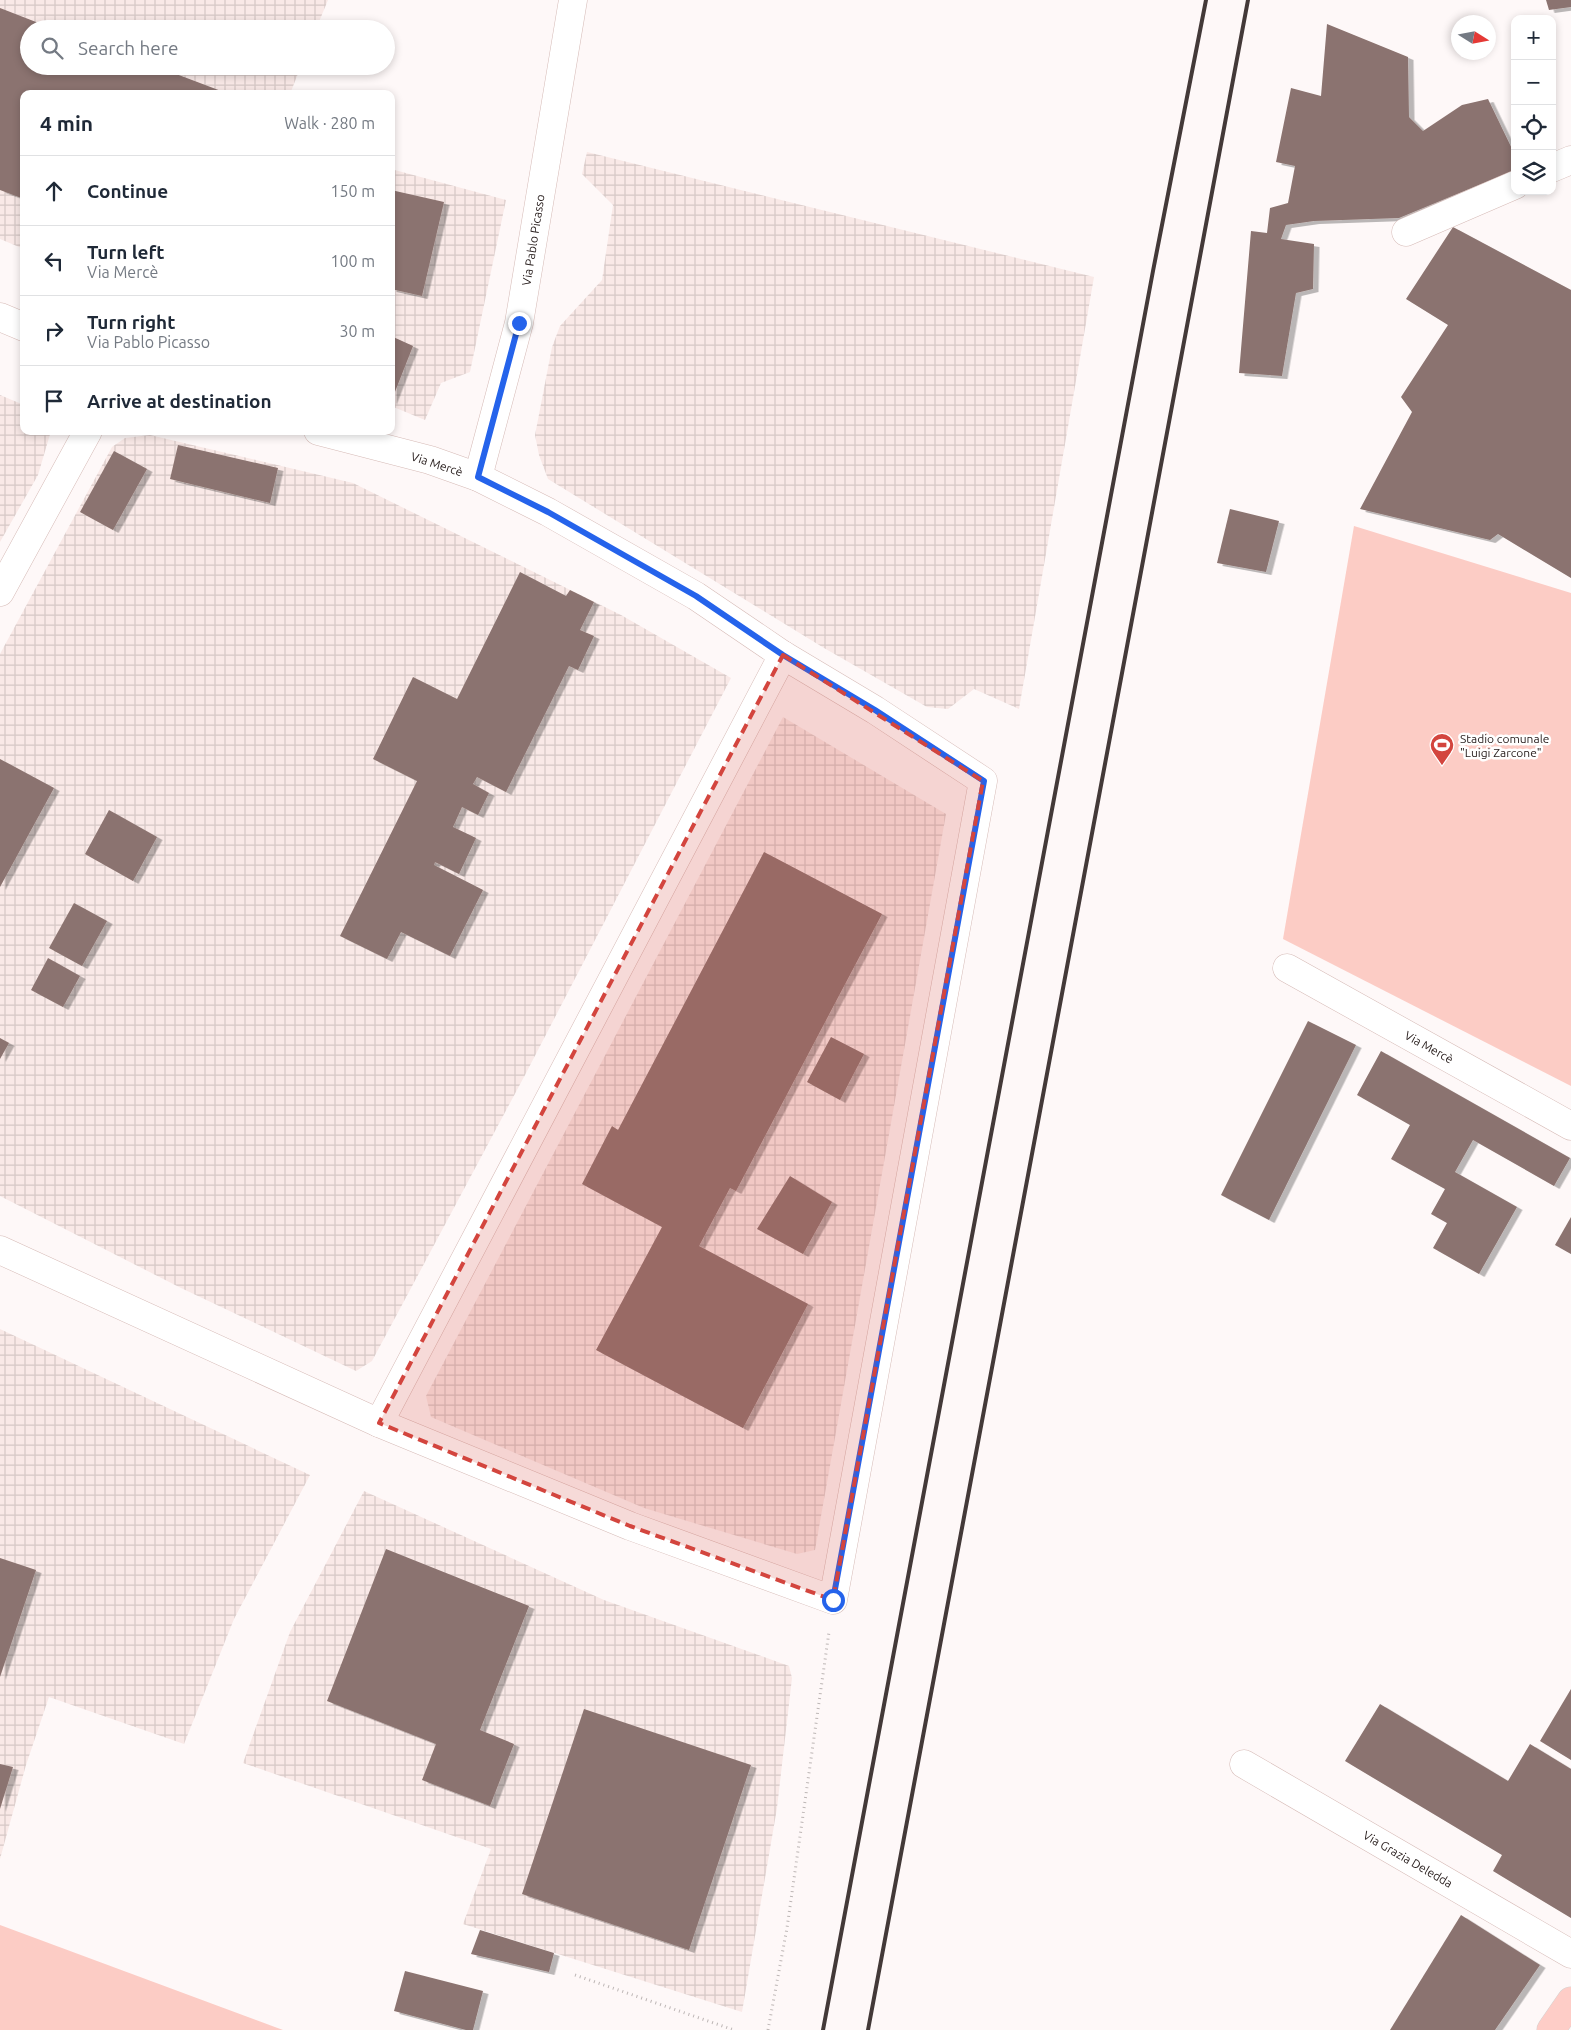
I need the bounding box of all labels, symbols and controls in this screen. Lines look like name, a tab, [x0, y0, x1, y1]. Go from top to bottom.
north arrow	[1451, 15, 1496, 60]
map controls	[1511, 15, 1556, 195]
button: +	[1511, 15, 1556, 60]
search box	[20, 20, 395, 75]
icon: search	[38, 34, 66, 62]
text: Search here	[78, 37, 178, 59]
button: −	[1511, 60, 1556, 105]
button: locate	[1511, 105, 1556, 150]
text: 4 min	[40, 111, 93, 135]
text: Walk · 280 m	[284, 114, 375, 132]
button: layers	[1511, 150, 1556, 195]
icon: ahead	[40, 177, 68, 205]
text: Continue	[87, 180, 168, 202]
text: 150 m	[330, 182, 375, 200]
street label: Via Pablo Picasso	[519, 193, 547, 287]
text: Turn left	[87, 241, 165, 263]
icon: left	[40, 247, 68, 275]
text: 100 m	[330, 252, 375, 270]
text: Via Mercè	[87, 263, 158, 281]
text: Turn right	[87, 311, 175, 333]
route end	[508, 312, 531, 335]
icon: right	[40, 317, 68, 345]
text: 30 m	[339, 322, 375, 340]
text: Via Pablo Picasso	[87, 333, 210, 351]
icon: arrive	[40, 387, 68, 415]
text: Arrive at destination	[87, 390, 272, 412]
street label: Via Mercè	[410, 450, 464, 478]
sports icon: Stadio comunale "Luigi Zarcone"	[1429, 732, 1455, 766]
place label: Stadio comunale "Luigi Zarcone"	[1460, 732, 1549, 759]
street label: Via Mercè	[1402, 1028, 1456, 1066]
route start	[822, 1589, 845, 1612]
street label: Via Grazia Deledda	[1361, 1828, 1455, 1890]

